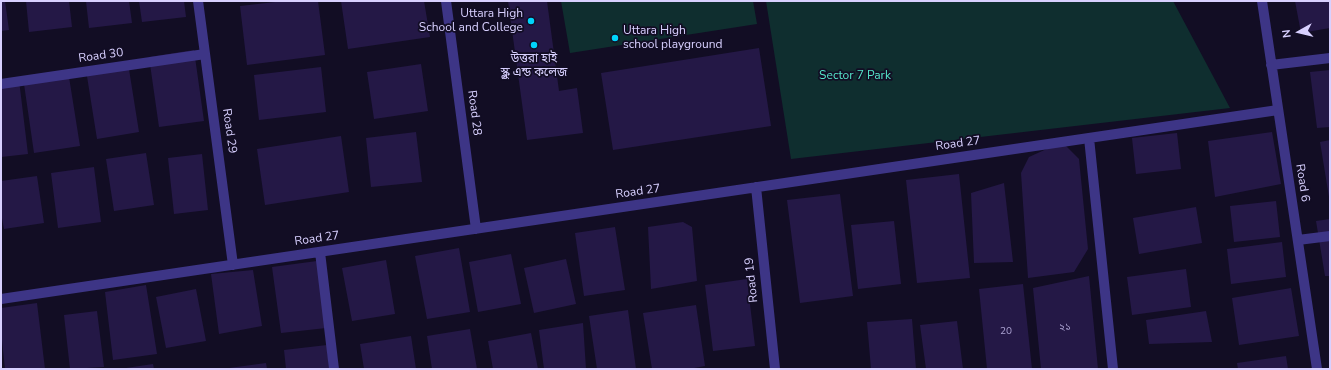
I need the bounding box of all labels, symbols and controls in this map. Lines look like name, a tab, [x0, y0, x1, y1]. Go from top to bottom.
place label: Uttara High School and College	[419, 7, 523, 35]
north arrow	[1279, 12, 1319, 52]
marker: Uttara High School and College	[526, 16, 536, 26]
place label: Uttara High school playground	[623, 24, 723, 52]
text: N	[1279, 29, 1295, 39]
marker: Uttara High school playground	[610, 33, 620, 43]
marker: উত্তরা হাই স্কুল এন্ড কলেজ	[529, 40, 539, 50]
street label: Road 30	[78, 46, 124, 66]
place label: উত্তরা হাই স্কুল এন্ড কলেজ	[501, 52, 567, 80]
park label: Sector 7 Park	[819, 69, 891, 83]
street label: Road 28	[464, 90, 484, 136]
street label: Road 29	[219, 108, 239, 154]
street label: Road 27	[935, 134, 981, 154]
street label: Road 6	[1292, 163, 1312, 203]
street label: Road 27	[615, 182, 661, 202]
street label: Road 27	[294, 229, 340, 249]
street label: Road 19	[742, 257, 762, 303]
house number: ২১	[1059, 322, 1071, 334]
house number: 20	[1000, 326, 1012, 338]

